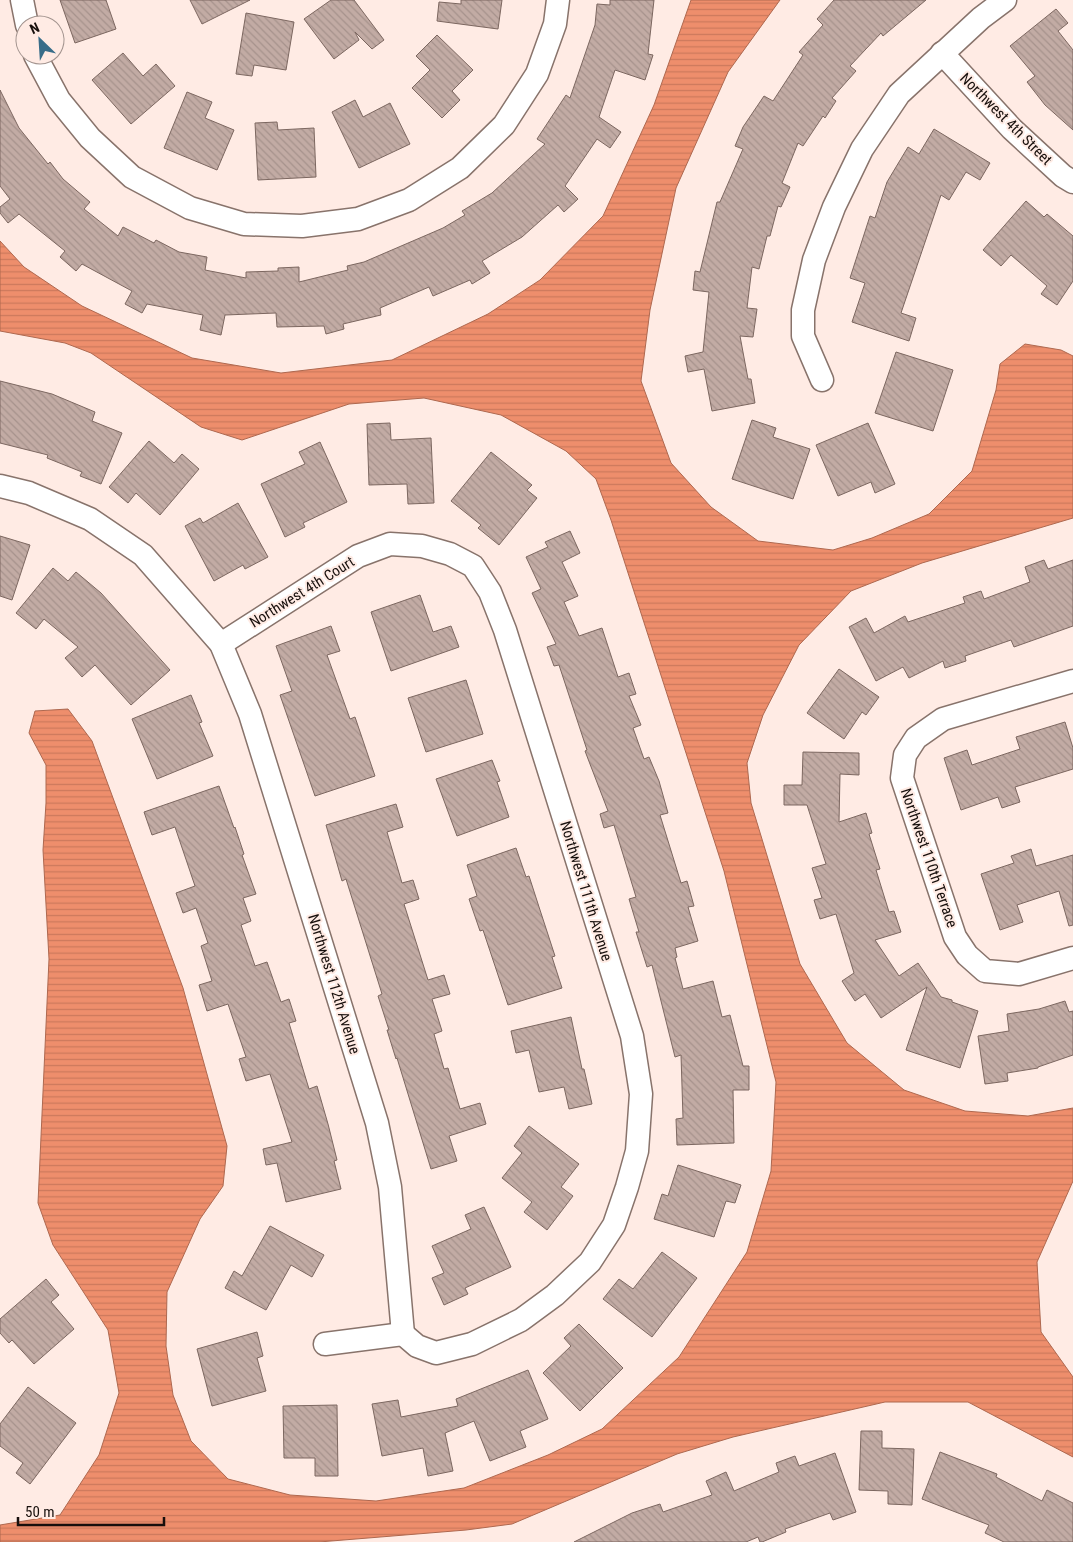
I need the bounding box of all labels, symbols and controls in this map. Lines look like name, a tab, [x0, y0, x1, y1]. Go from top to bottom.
north arrow	[15, 15, 65, 65]
text: N	[27, 19, 42, 37]
street label: Northwest 4th Street	[956, 69, 1056, 169]
street label: Northwest 4th Court	[246, 553, 358, 631]
street label: Northwest 110th Terrace	[897, 786, 961, 930]
street label: Northwest 111th Avenue	[556, 819, 616, 963]
street label: Northwest 112th Avenue	[304, 912, 364, 1056]
scale bar	[18, 1494, 164, 1526]
text: 50 m	[25, 1503, 55, 1521]

